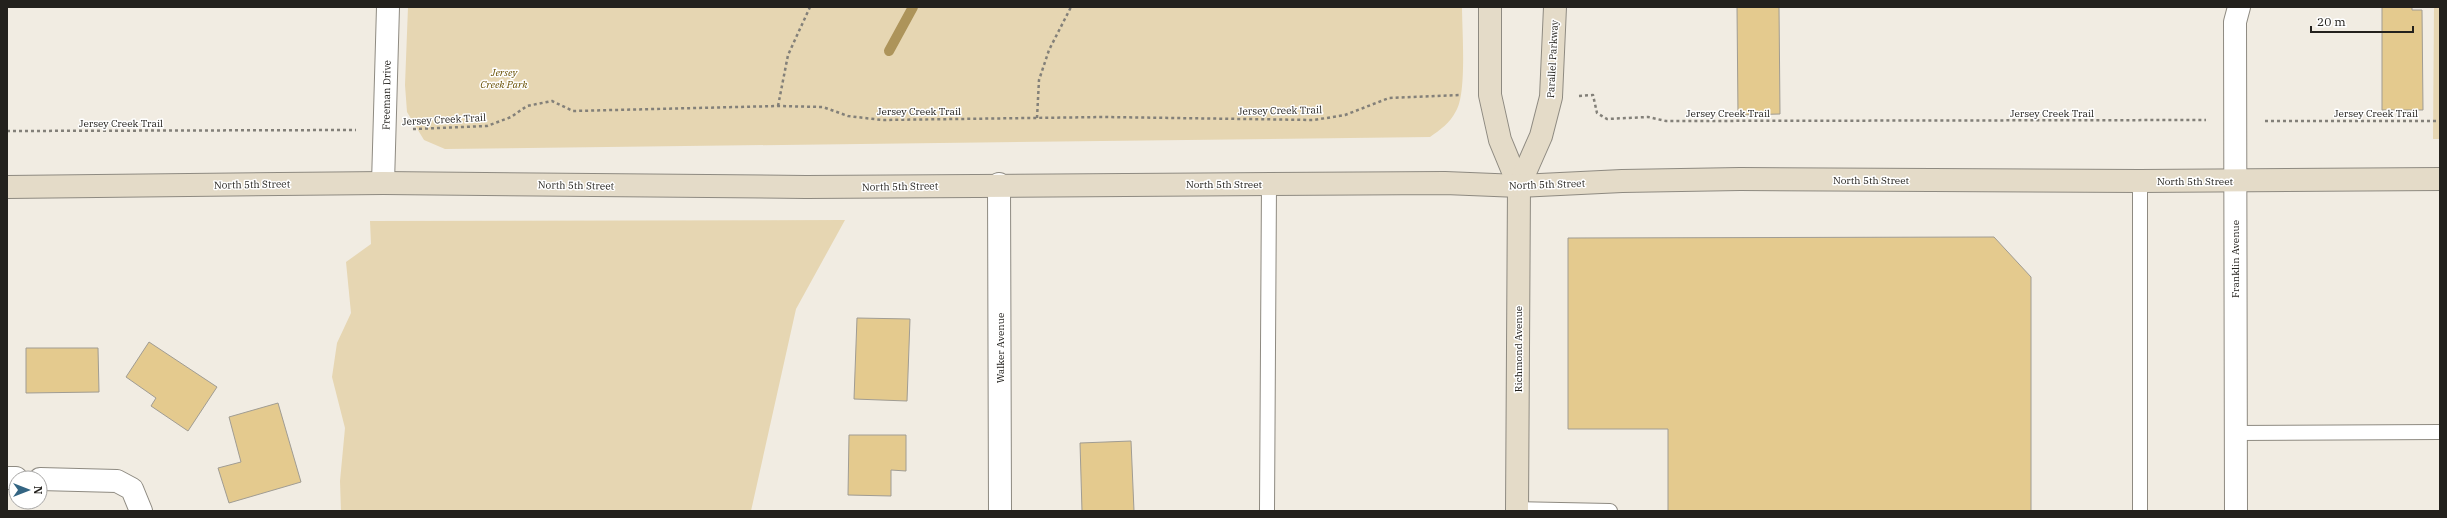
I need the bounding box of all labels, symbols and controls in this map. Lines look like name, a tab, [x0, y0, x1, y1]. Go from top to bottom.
scale bar	[2311, 8, 2413, 34]
text: 20 m	[2317, 14, 2346, 29]
street label: Parallel Parkway	[1544, 19, 1561, 98]
street label: Freeman Drive	[379, 60, 394, 130]
park label: Jersey Creek Park	[480, 66, 528, 91]
street label: Jersey Creek Trail	[1238, 103, 1322, 118]
street label: Jersey Creek Trail	[877, 105, 961, 118]
street label: Jersey Creek Trail	[1686, 107, 1770, 120]
street label: Jersey Creek Trail	[2010, 107, 2094, 120]
street label: Jersey Creek Trail	[2334, 107, 2418, 120]
street label: Jersey Creek Trail	[402, 111, 486, 128]
street label: Jersey Creek Trail	[79, 117, 163, 130]
street label: North 5th Street	[1833, 174, 1910, 187]
street label: North 5th Street	[2157, 175, 2234, 188]
street label: North 5th Street	[214, 177, 291, 192]
street label: North 5th Street	[1509, 177, 1586, 192]
street label: North 5th Street	[538, 178, 615, 193]
street label: North 5th Street	[1186, 178, 1263, 191]
street label: North 5th Street	[862, 179, 939, 194]
street label: Franklin Avenue	[2229, 220, 2242, 298]
street label: Richmond Avenue	[1512, 306, 1525, 392]
street label: Walker Avenue	[994, 313, 1007, 383]
north arrow	[8, 470, 48, 510]
text: N	[31, 486, 45, 495]

